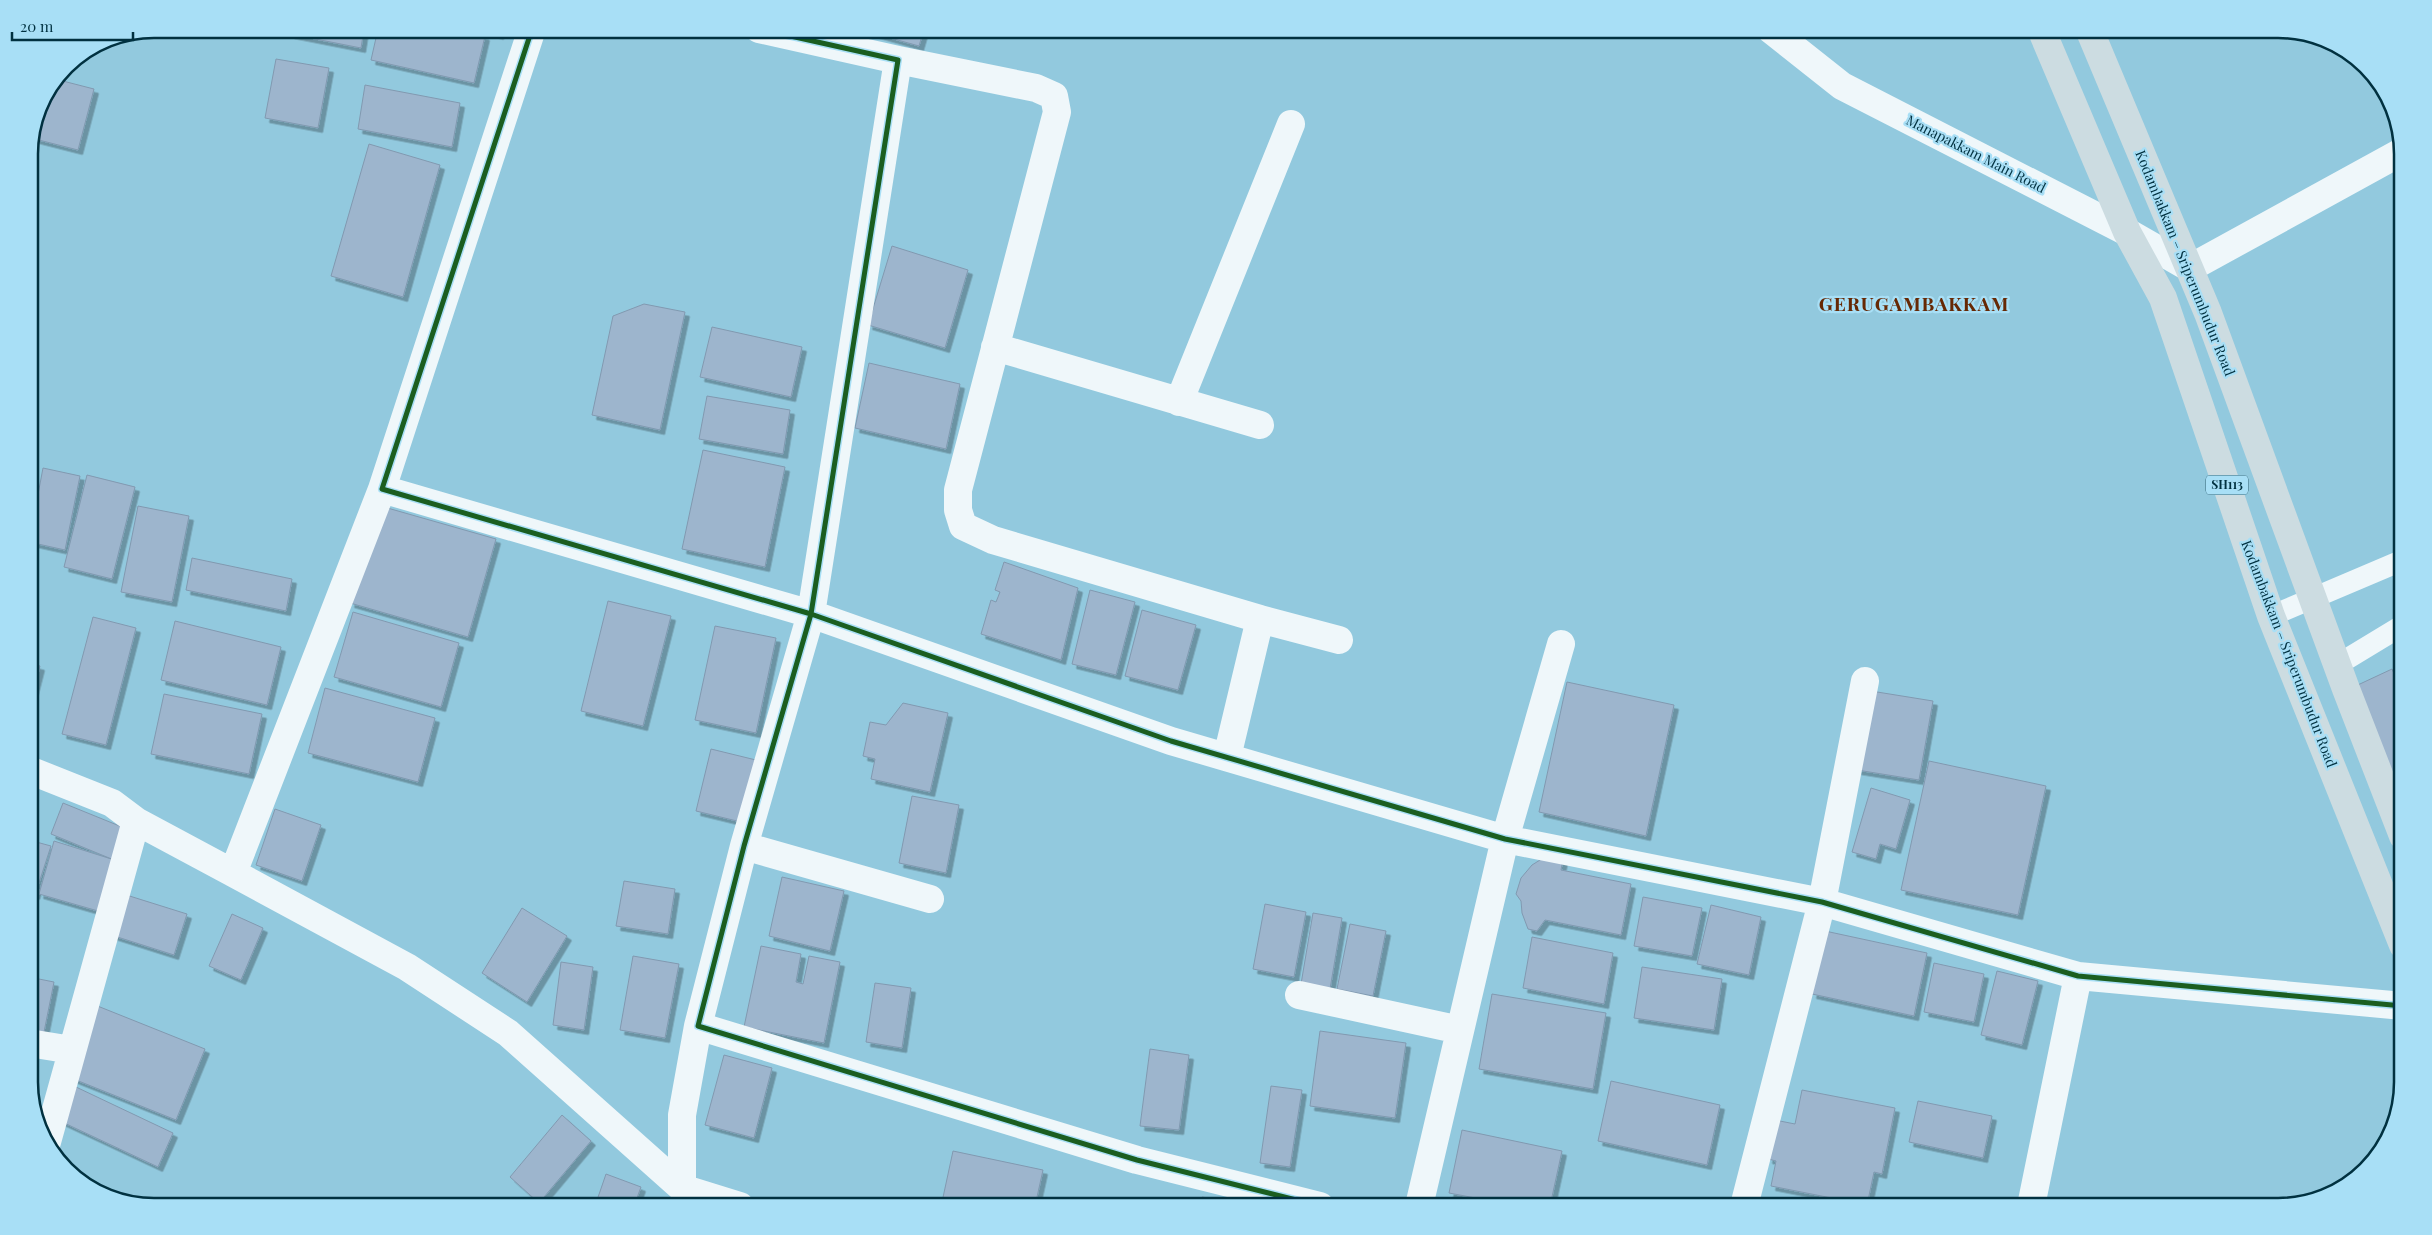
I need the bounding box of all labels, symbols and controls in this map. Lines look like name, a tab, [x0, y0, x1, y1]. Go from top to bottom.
scale bar	[12, 10, 134, 42]
text: 20 m	[20, 16, 54, 36]
street label: Manapakkam Main Road	[1903, 110, 2049, 197]
street label: Kodambakkam – Sriperumbudur Road	[2131, 147, 2240, 379]
district label: GERUGAMBAKKAM	[1819, 290, 2009, 316]
road number: SH113	[2206, 476, 2248, 494]
street label: Kodambakkam – Sriperumbudur Road	[2237, 537, 2342, 770]

